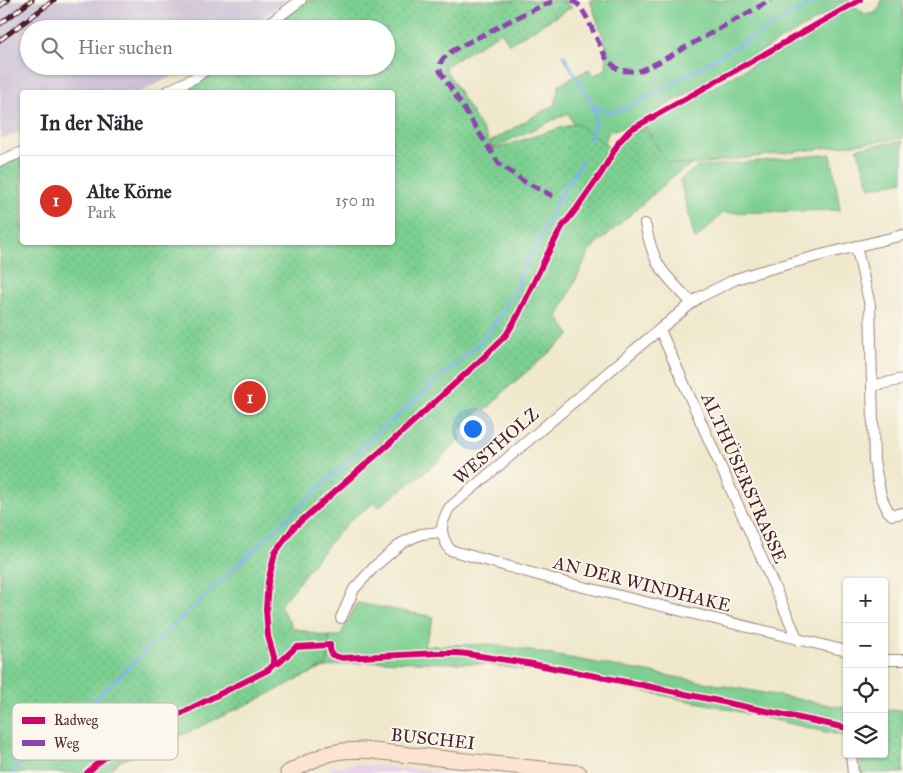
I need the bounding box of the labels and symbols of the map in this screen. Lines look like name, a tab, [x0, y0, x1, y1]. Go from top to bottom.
pin: 1	[234, 378, 266, 416]
street label: ALTHÜSERSTRASSE	[696, 388, 792, 567]
street label: WESTHOLZ	[449, 403, 543, 489]
your location	[460, 416, 486, 442]
street label: AN DER WINDHAKE	[550, 551, 733, 617]
legend	[12, 703, 178, 760]
text: Radweg	[54, 712, 99, 729]
street label: BUSCHEI	[390, 724, 476, 754]
text: Weg	[54, 735, 80, 752]

